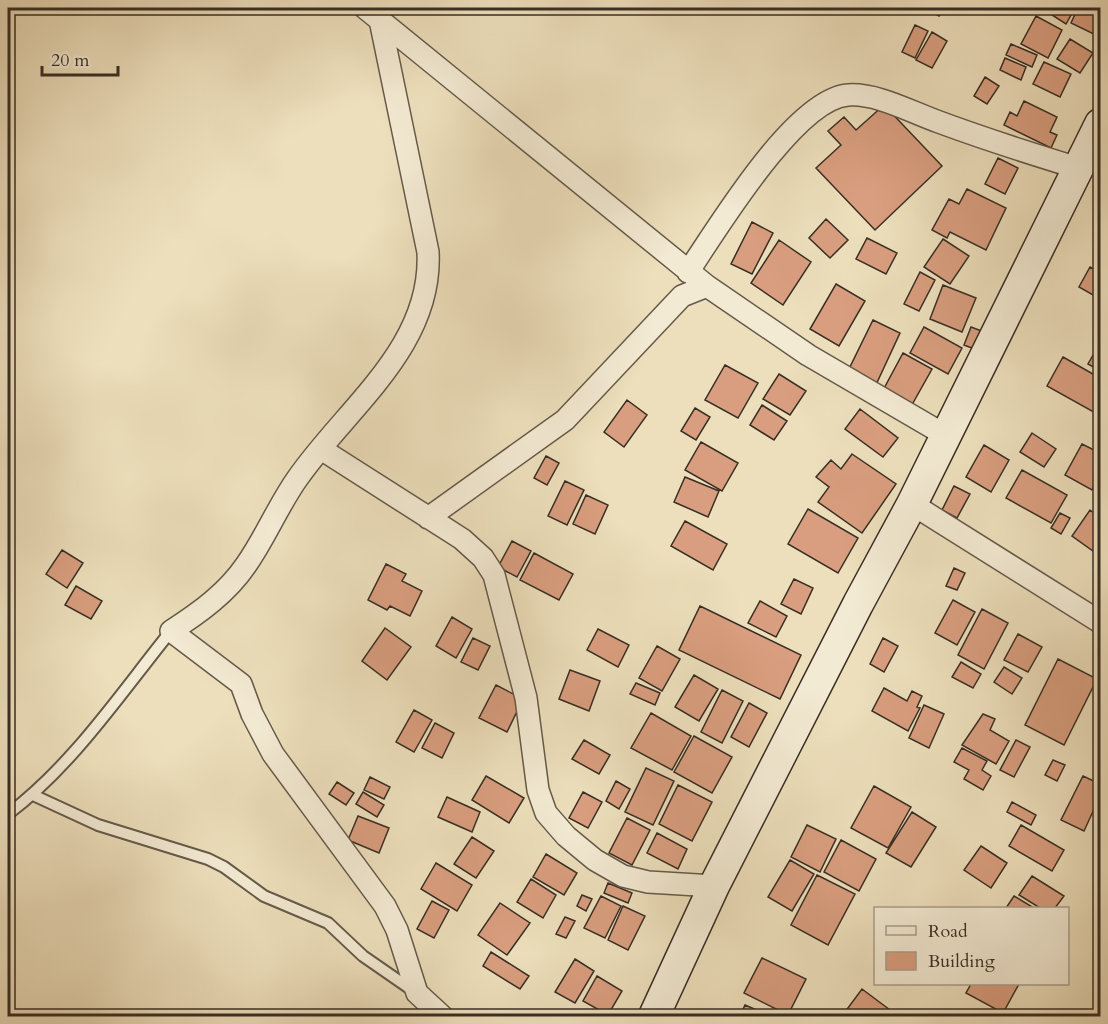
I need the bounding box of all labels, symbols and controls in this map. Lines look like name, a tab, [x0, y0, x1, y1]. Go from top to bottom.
scale bar	[42, 39, 118, 77]
text: 20 m	[51, 48, 90, 73]
legend	[874, 907, 1069, 985]
text: Road	[928, 919, 968, 944]
text: Building	[928, 949, 996, 974]

